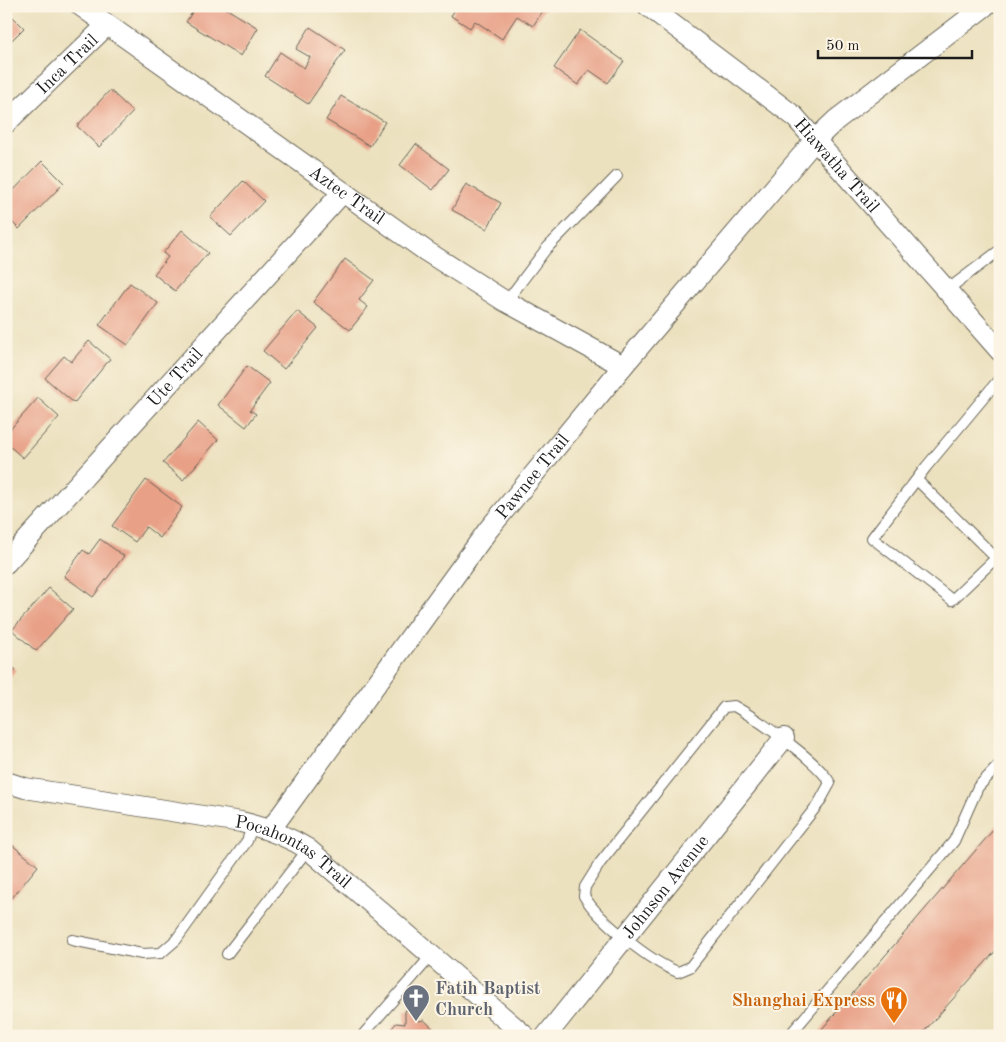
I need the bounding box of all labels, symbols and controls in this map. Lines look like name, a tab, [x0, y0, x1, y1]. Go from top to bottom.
scale bar	[818, 28, 972, 60]
street label: Inca Trail	[34, 31, 102, 98]
text: 50 m	[826, 39, 860, 54]
street label: Hiawatha Trail	[790, 115, 882, 216]
street label: Aztec Trail	[305, 163, 387, 228]
street label: Ute Trail	[144, 345, 207, 411]
street label: Pawnee Trail	[493, 431, 573, 523]
street label: Pocahontas Trail	[234, 813, 354, 892]
street label: Johnson Avenue	[619, 832, 713, 943]
place label: Fatih Baptist Church	[435, 980, 541, 1019]
church icon: Fatih Baptist Church	[401, 983, 431, 1022]
restaurant icon: Shanghai Express	[879, 985, 909, 1024]
place label: Shanghai Express	[732, 992, 875, 1010]

